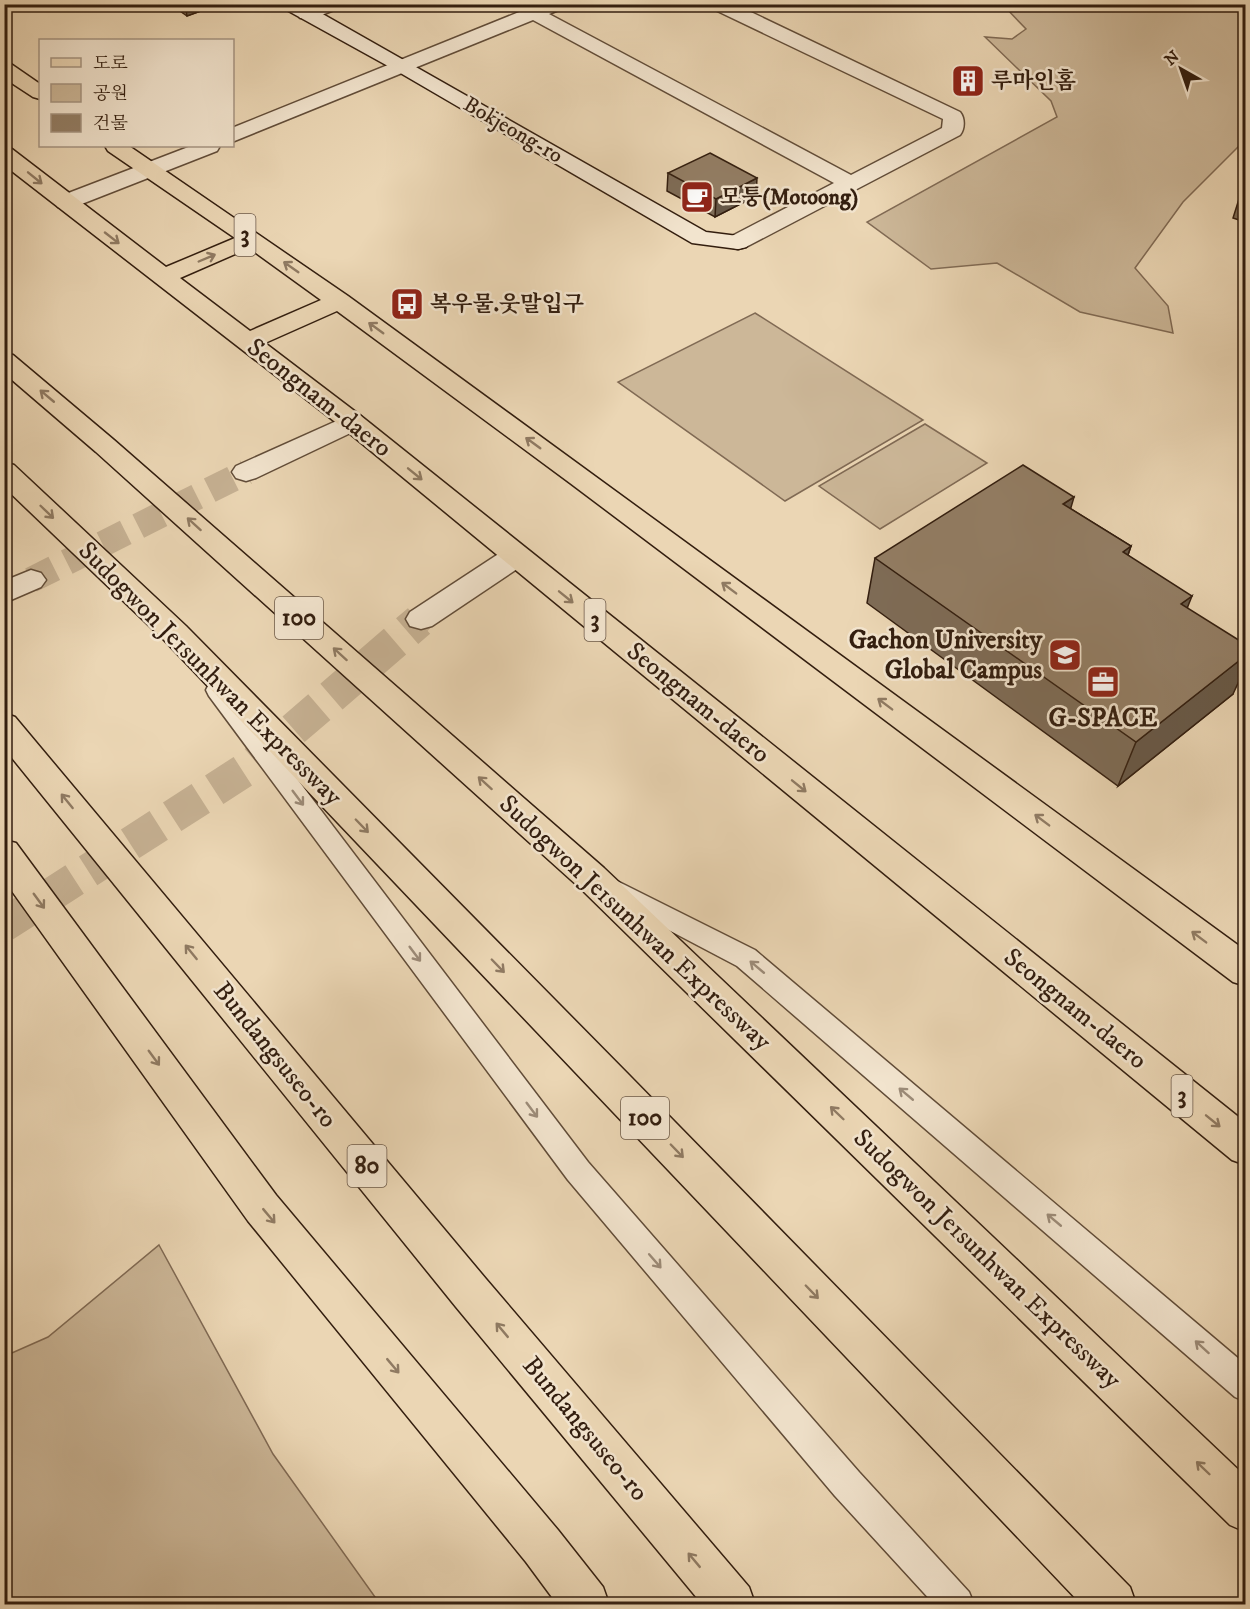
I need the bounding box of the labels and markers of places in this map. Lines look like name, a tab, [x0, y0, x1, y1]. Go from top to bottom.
building icon: 루마인홈	[950, 63, 986, 99]
place label: 루마인홈	[991, 68, 1076, 95]
cafe icon: 모퉁(Motoong)	[679, 179, 715, 215]
place label: 모퉁(Motoong)	[720, 184, 858, 211]
bus stop icon: 복우물.웃말입구	[389, 286, 425, 322]
place label: 복우물.웃말입구	[430, 291, 584, 318]
place label: Gachon University Global Campus	[849, 624, 1043, 687]
school or university icon: Gachon University Global Campus	[1047, 637, 1083, 673]
office icon: G-SPACE	[1085, 664, 1121, 700]
place label: G-SPACE	[1049, 702, 1157, 735]

